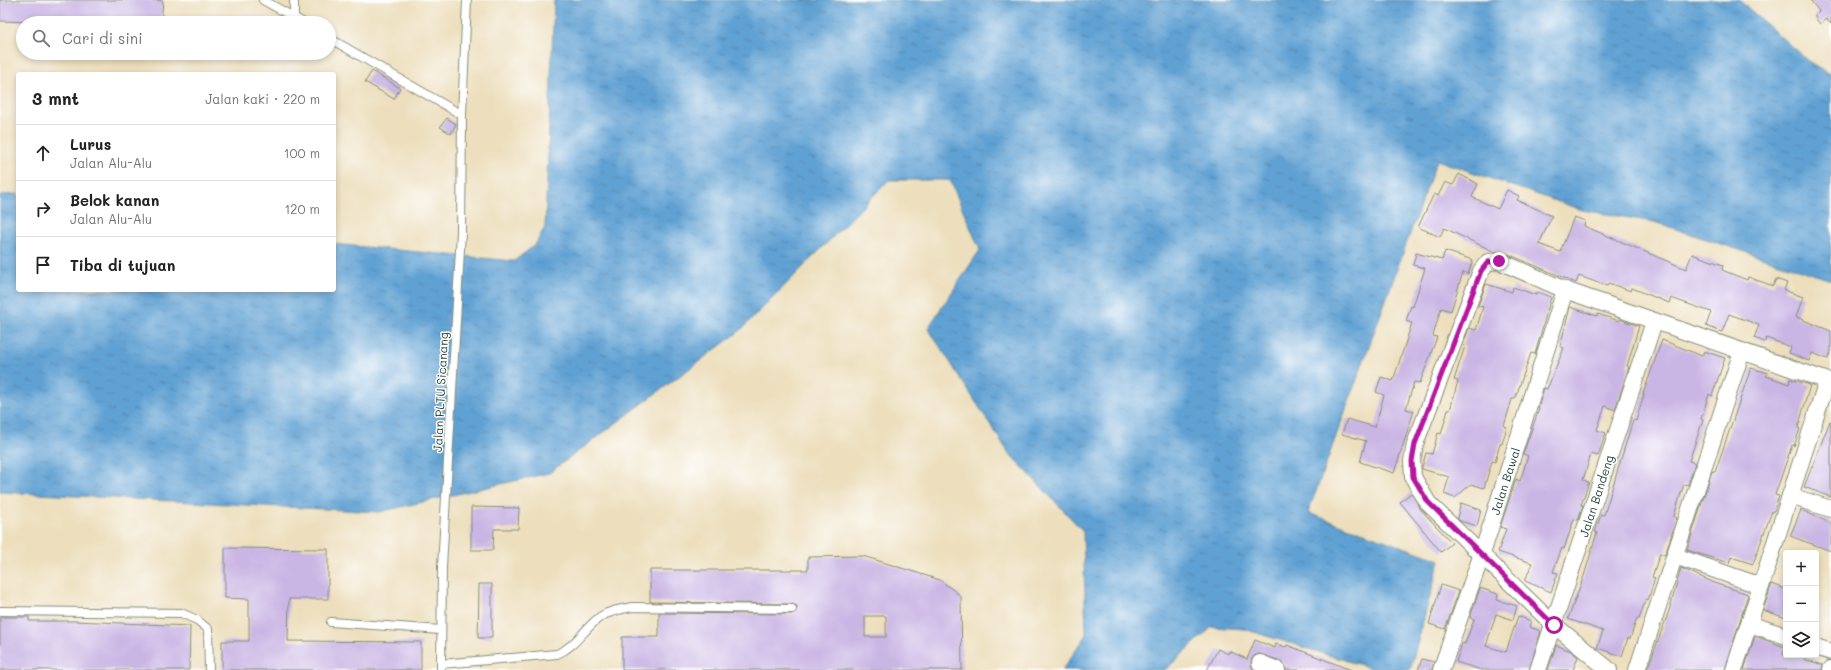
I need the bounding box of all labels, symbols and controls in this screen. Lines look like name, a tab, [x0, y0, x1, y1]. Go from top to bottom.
search box	[16, 16, 336, 60]
icon: search	[30, 27, 52, 49]
text: Cari di sini	[62, 28, 143, 48]
text: 3 mnt	[32, 87, 79, 109]
text: Jalan kaki · 220 m	[205, 90, 320, 107]
text: Lurus	[70, 134, 111, 154]
icon: ahead	[32, 142, 54, 164]
text: 100 m	[284, 144, 320, 161]
text: Jalan Alu-Alu	[70, 154, 152, 171]
text: Belok kanan	[70, 190, 159, 210]
icon: right	[32, 198, 54, 220]
text: 120 m	[284, 200, 320, 217]
text: Jalan Alu-Alu	[70, 210, 152, 227]
route end	[1490, 252, 1508, 270]
icon: arrive	[32, 254, 54, 276]
text: Tiba di tujuan	[70, 255, 175, 275]
street label: Jalan PLTU Sicanang	[429, 332, 451, 452]
street label: Jalan Bawal	[1487, 445, 1523, 517]
street label: Jalan Bandeng	[1575, 453, 1617, 539]
map controls	[1783, 550, 1819, 658]
button: +	[1783, 550, 1819, 586]
button: −	[1783, 586, 1819, 622]
route start	[1545, 616, 1563, 634]
button: layers	[1783, 622, 1819, 658]

